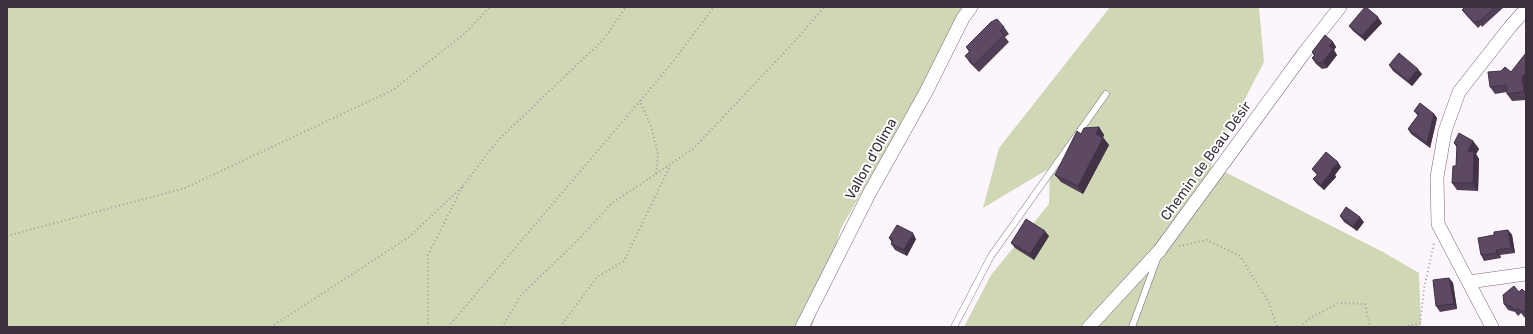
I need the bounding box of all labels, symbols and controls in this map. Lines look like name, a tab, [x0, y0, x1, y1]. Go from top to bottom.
street label: Chemin de Beau Désir	[1157, 98, 1255, 224]
street label: Vallon d'Olima	[842, 115, 900, 203]

